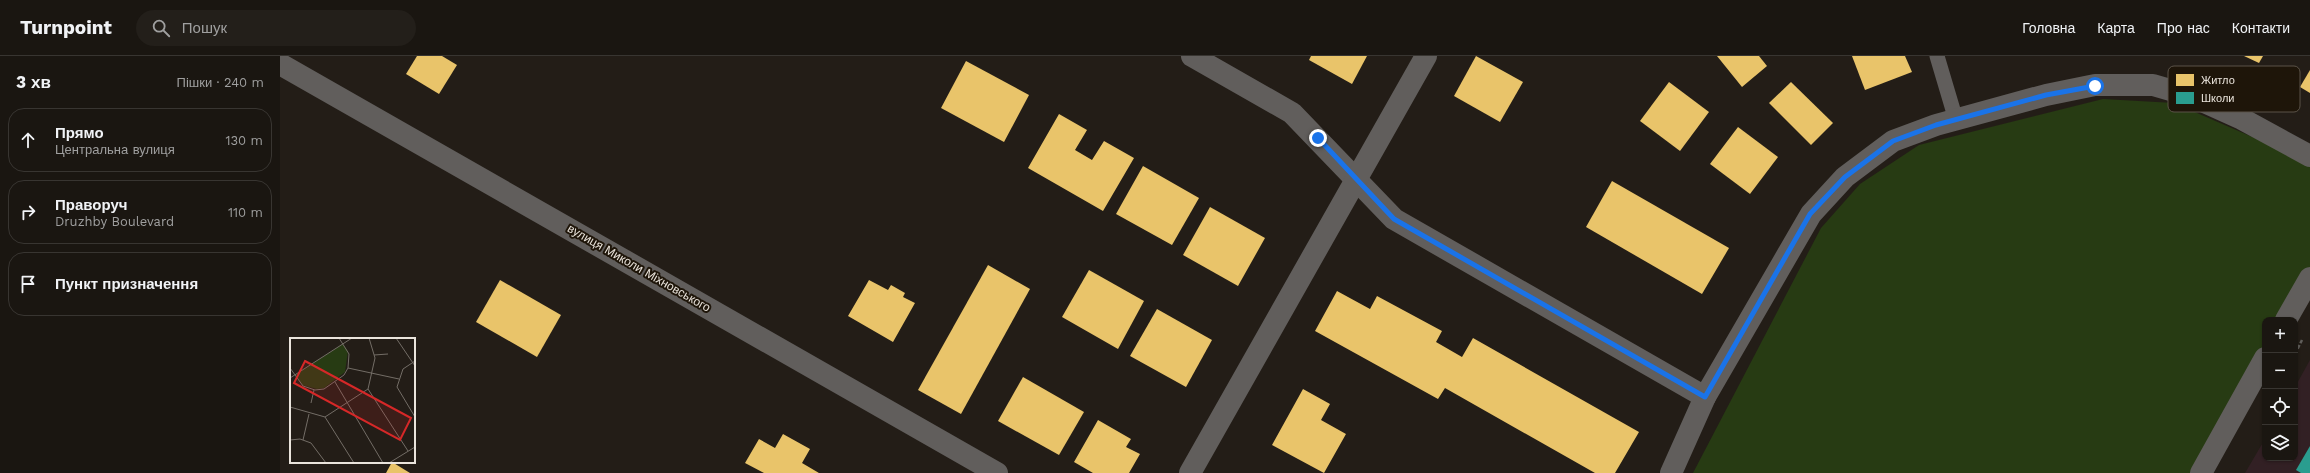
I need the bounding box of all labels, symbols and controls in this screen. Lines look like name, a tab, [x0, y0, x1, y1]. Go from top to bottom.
search box	[136, 10, 416, 46]
text: Turnpoint	[20, 16, 112, 39]
icon: search	[150, 17, 172, 39]
text: Пошук	[182, 19, 227, 37]
text: Головна	[2022, 20, 2075, 36]
text: Карта	[2097, 20, 2135, 36]
text: Про нас	[2157, 20, 2210, 36]
text: Контакти	[2232, 20, 2290, 36]
legend	[2168, 66, 2300, 112]
text: 3 хв	[16, 72, 51, 92]
text: Житло	[2201, 74, 2235, 87]
text: Пішки · 240 m	[177, 75, 264, 90]
route start	[2086, 77, 2104, 95]
text: Школи	[2201, 92, 2234, 105]
text: Прямо	[55, 124, 104, 142]
icon: ahead	[17, 129, 39, 151]
route end	[1309, 129, 1327, 147]
text: 130 m	[225, 133, 263, 148]
text: Центральна вулиця	[55, 142, 175, 157]
text: Праворуч	[55, 196, 128, 214]
icon: right	[17, 201, 39, 223]
text: 110 m	[228, 205, 263, 220]
text: Druzhby Boulevard	[55, 214, 174, 229]
street label: вулиця Миколи Міхновського	[565, 221, 713, 315]
icon: arrive	[17, 273, 39, 295]
text: Пункт призначення	[55, 275, 198, 293]
map controls	[2262, 317, 2298, 461]
button: +	[2262, 317, 2298, 353]
inset map	[290, 338, 415, 463]
button: −	[2262, 353, 2298, 389]
button: locate	[2262, 389, 2298, 425]
button: layers	[2262, 425, 2298, 461]

